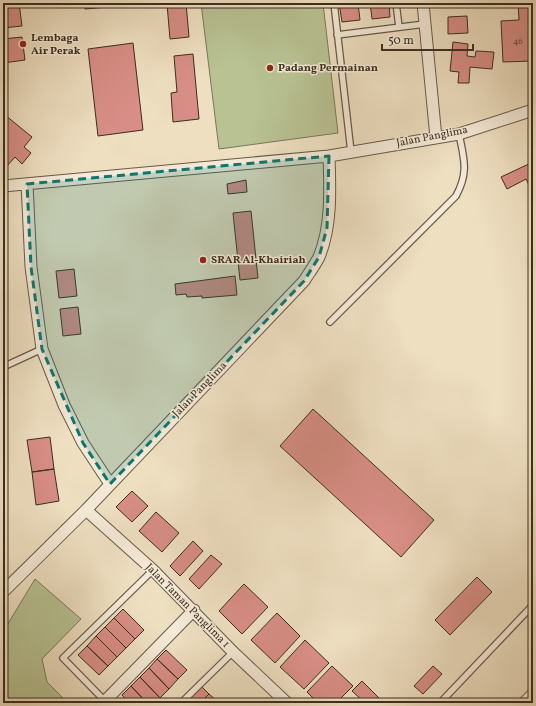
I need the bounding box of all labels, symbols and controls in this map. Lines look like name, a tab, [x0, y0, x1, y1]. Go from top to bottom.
scale bar	[382, 26, 473, 52]
place label: Lembaga Air Perak	[31, 31, 81, 59]
text: 50 m	[388, 33, 414, 49]
house number: 46	[513, 35, 523, 48]
marker: Lembaga Air Perak	[18, 39, 28, 49]
place label: Padang Permainan	[278, 61, 378, 76]
marker: Padang Permainan	[265, 63, 275, 73]
street label: Jalan Panglima	[395, 123, 470, 151]
place label: SRAR Al-Khairiah	[211, 253, 306, 268]
marker: SRAR Al-Khairiah	[198, 255, 208, 265]
street label: Jalan Panglima	[169, 358, 231, 421]
street label: Jalan Taman Panglima 1	[141, 560, 233, 652]

